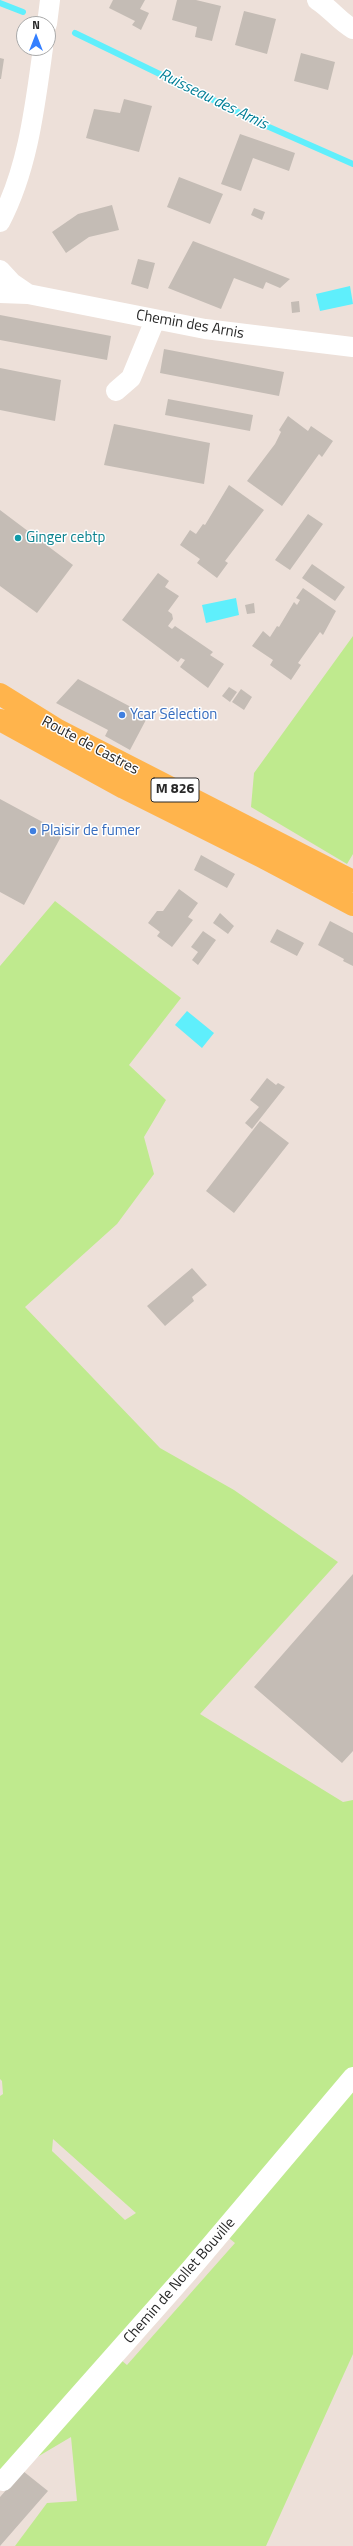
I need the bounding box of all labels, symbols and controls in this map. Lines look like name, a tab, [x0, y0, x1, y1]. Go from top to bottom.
north arrow	[16, 16, 56, 56]
text: N	[32, 17, 40, 33]
water label: Ruisseau des Arnis	[155, 65, 271, 135]
street label: Chemin des Arnis	[135, 307, 245, 343]
place label: Ginger cebtp	[26, 529, 105, 547]
marker: Ginger cebtp	[13, 533, 23, 543]
place label: Ycar Sélection	[130, 706, 217, 724]
marker: Ycar Sélection	[117, 710, 127, 720]
street label: Route de Castres	[38, 713, 142, 779]
road number: M 826	[151, 778, 199, 802]
place label: Plaisir de fumer	[41, 822, 140, 840]
marker: Plaisir de fumer	[28, 826, 38, 836]
street label: Chemin de Nollet Bouville	[120, 2214, 240, 2348]

